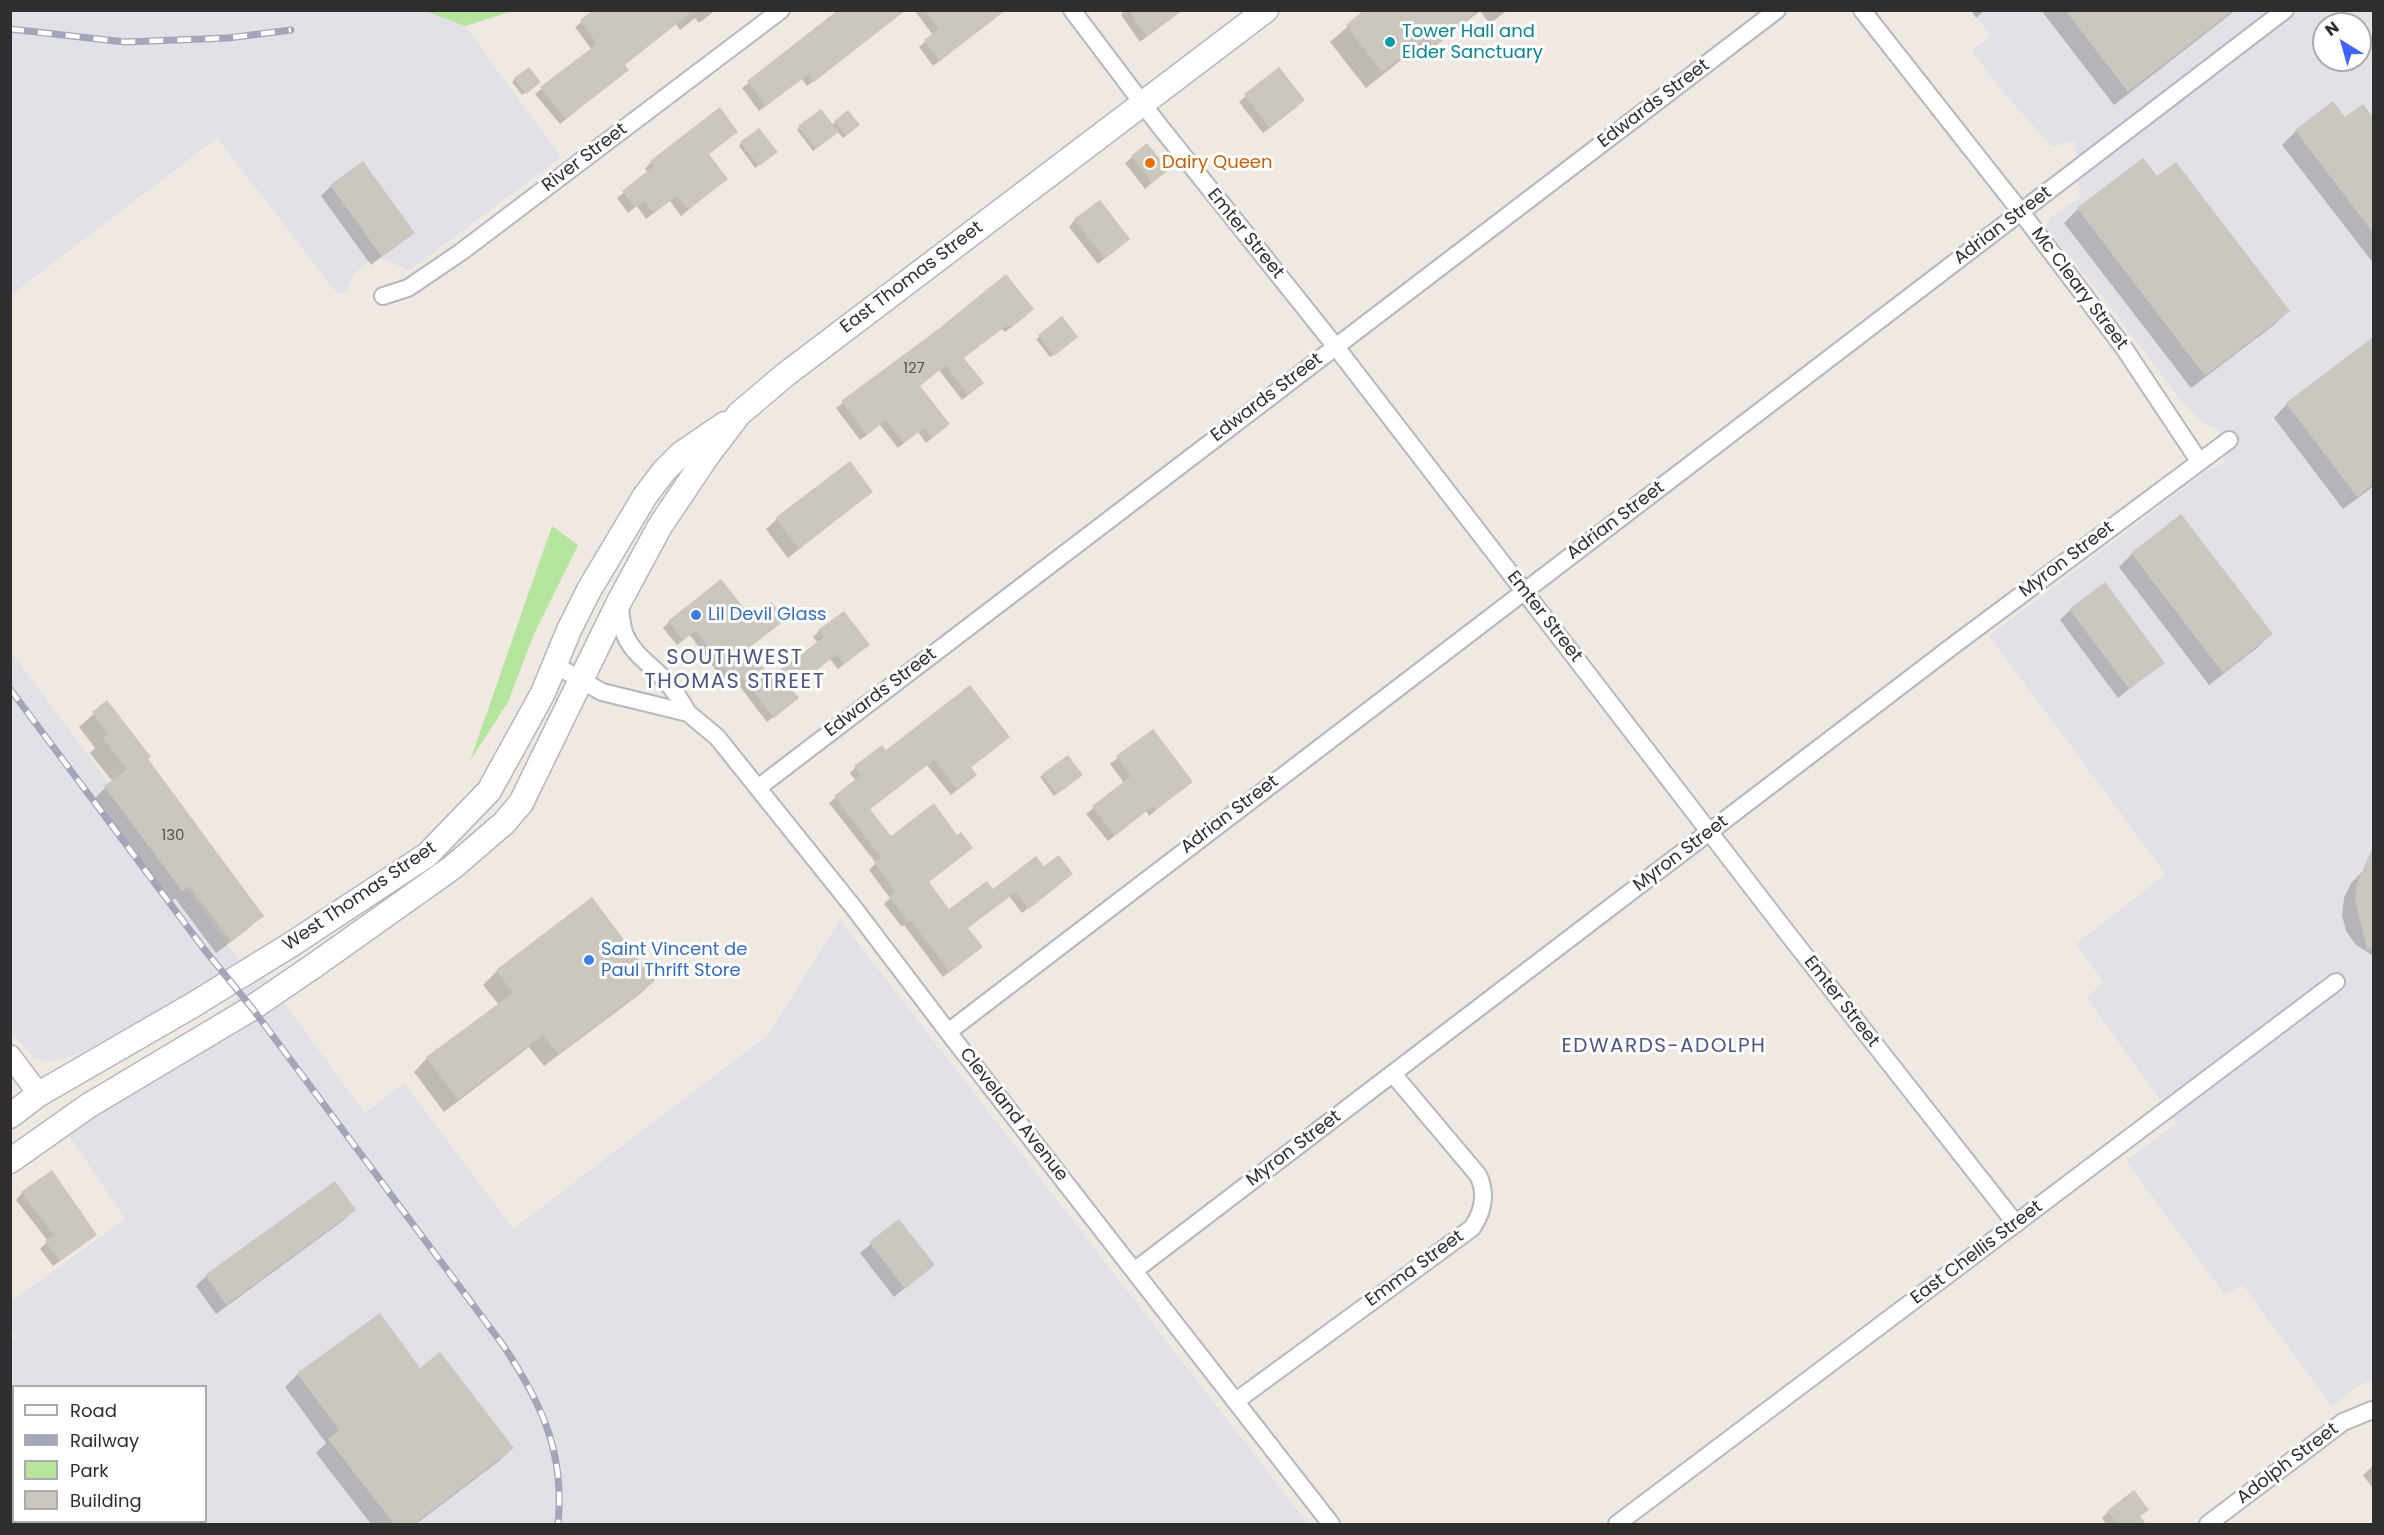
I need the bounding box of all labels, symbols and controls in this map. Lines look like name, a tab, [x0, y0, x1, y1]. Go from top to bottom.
north arrow	[2312, 12, 2372, 72]
text: N	[2320, 16, 2344, 42]
place label: Tower Hall and Elder Sanctuary	[1402, 21, 1543, 63]
marker: Tower Hall and Elder Sanctuary	[1383, 35, 1397, 49]
street label: Edwards Street	[1594, 55, 1714, 153]
street label: River Street	[538, 119, 632, 197]
place label: Dairy Queen	[1162, 152, 1273, 174]
marker: Dairy Queen	[1143, 156, 1157, 170]
street label: Adrian Street	[1950, 182, 2056, 270]
street label: Emter Street	[1202, 185, 1288, 283]
street label: East Thomas Street	[837, 217, 987, 339]
street label: Mc Cleary Street	[2026, 224, 2132, 354]
street label: Edwards Street	[1207, 349, 1327, 447]
house number: 127	[903, 360, 925, 378]
street label: Adrian Street	[1563, 477, 1669, 565]
street label: Myron Street	[2015, 517, 2119, 603]
street label: Emter Street	[1502, 567, 1586, 667]
place label: Lil Devil Glass	[708, 604, 826, 626]
marker: Lil Devil Glass	[689, 608, 703, 622]
street label: Edwards Street	[821, 644, 941, 742]
district label: SOUTHWEST THOMAS STREET	[644, 646, 826, 696]
street label: Adrian Street	[1177, 771, 1283, 859]
street label: Myron Street	[1629, 811, 1733, 897]
house number: 130	[161, 827, 185, 845]
street label: West Thomas Street	[279, 838, 441, 956]
place label: Saint Vincent de Paul Thrift Store	[601, 939, 747, 982]
street label: Emter Street	[1799, 952, 1883, 1052]
marker: Saint Vincent de Paul Thrift Store	[582, 953, 596, 967]
district label: EDWARDS-ADOLPH	[1562, 1035, 1766, 1059]
street label: Cleveland Avenue	[954, 1044, 1072, 1186]
street label: Myron Street	[1242, 1106, 1346, 1192]
street label: East Chellis Street	[1907, 1197, 2047, 1309]
street label: Emma Street	[1362, 1226, 1468, 1312]
legend	[12, 1385, 207, 1523]
text: Road	[70, 1398, 117, 1423]
street label: Adolph Street	[2233, 1419, 2343, 1509]
text: Railway	[70, 1428, 139, 1453]
text: Park	[70, 1458, 109, 1483]
text: Building	[70, 1488, 142, 1513]

